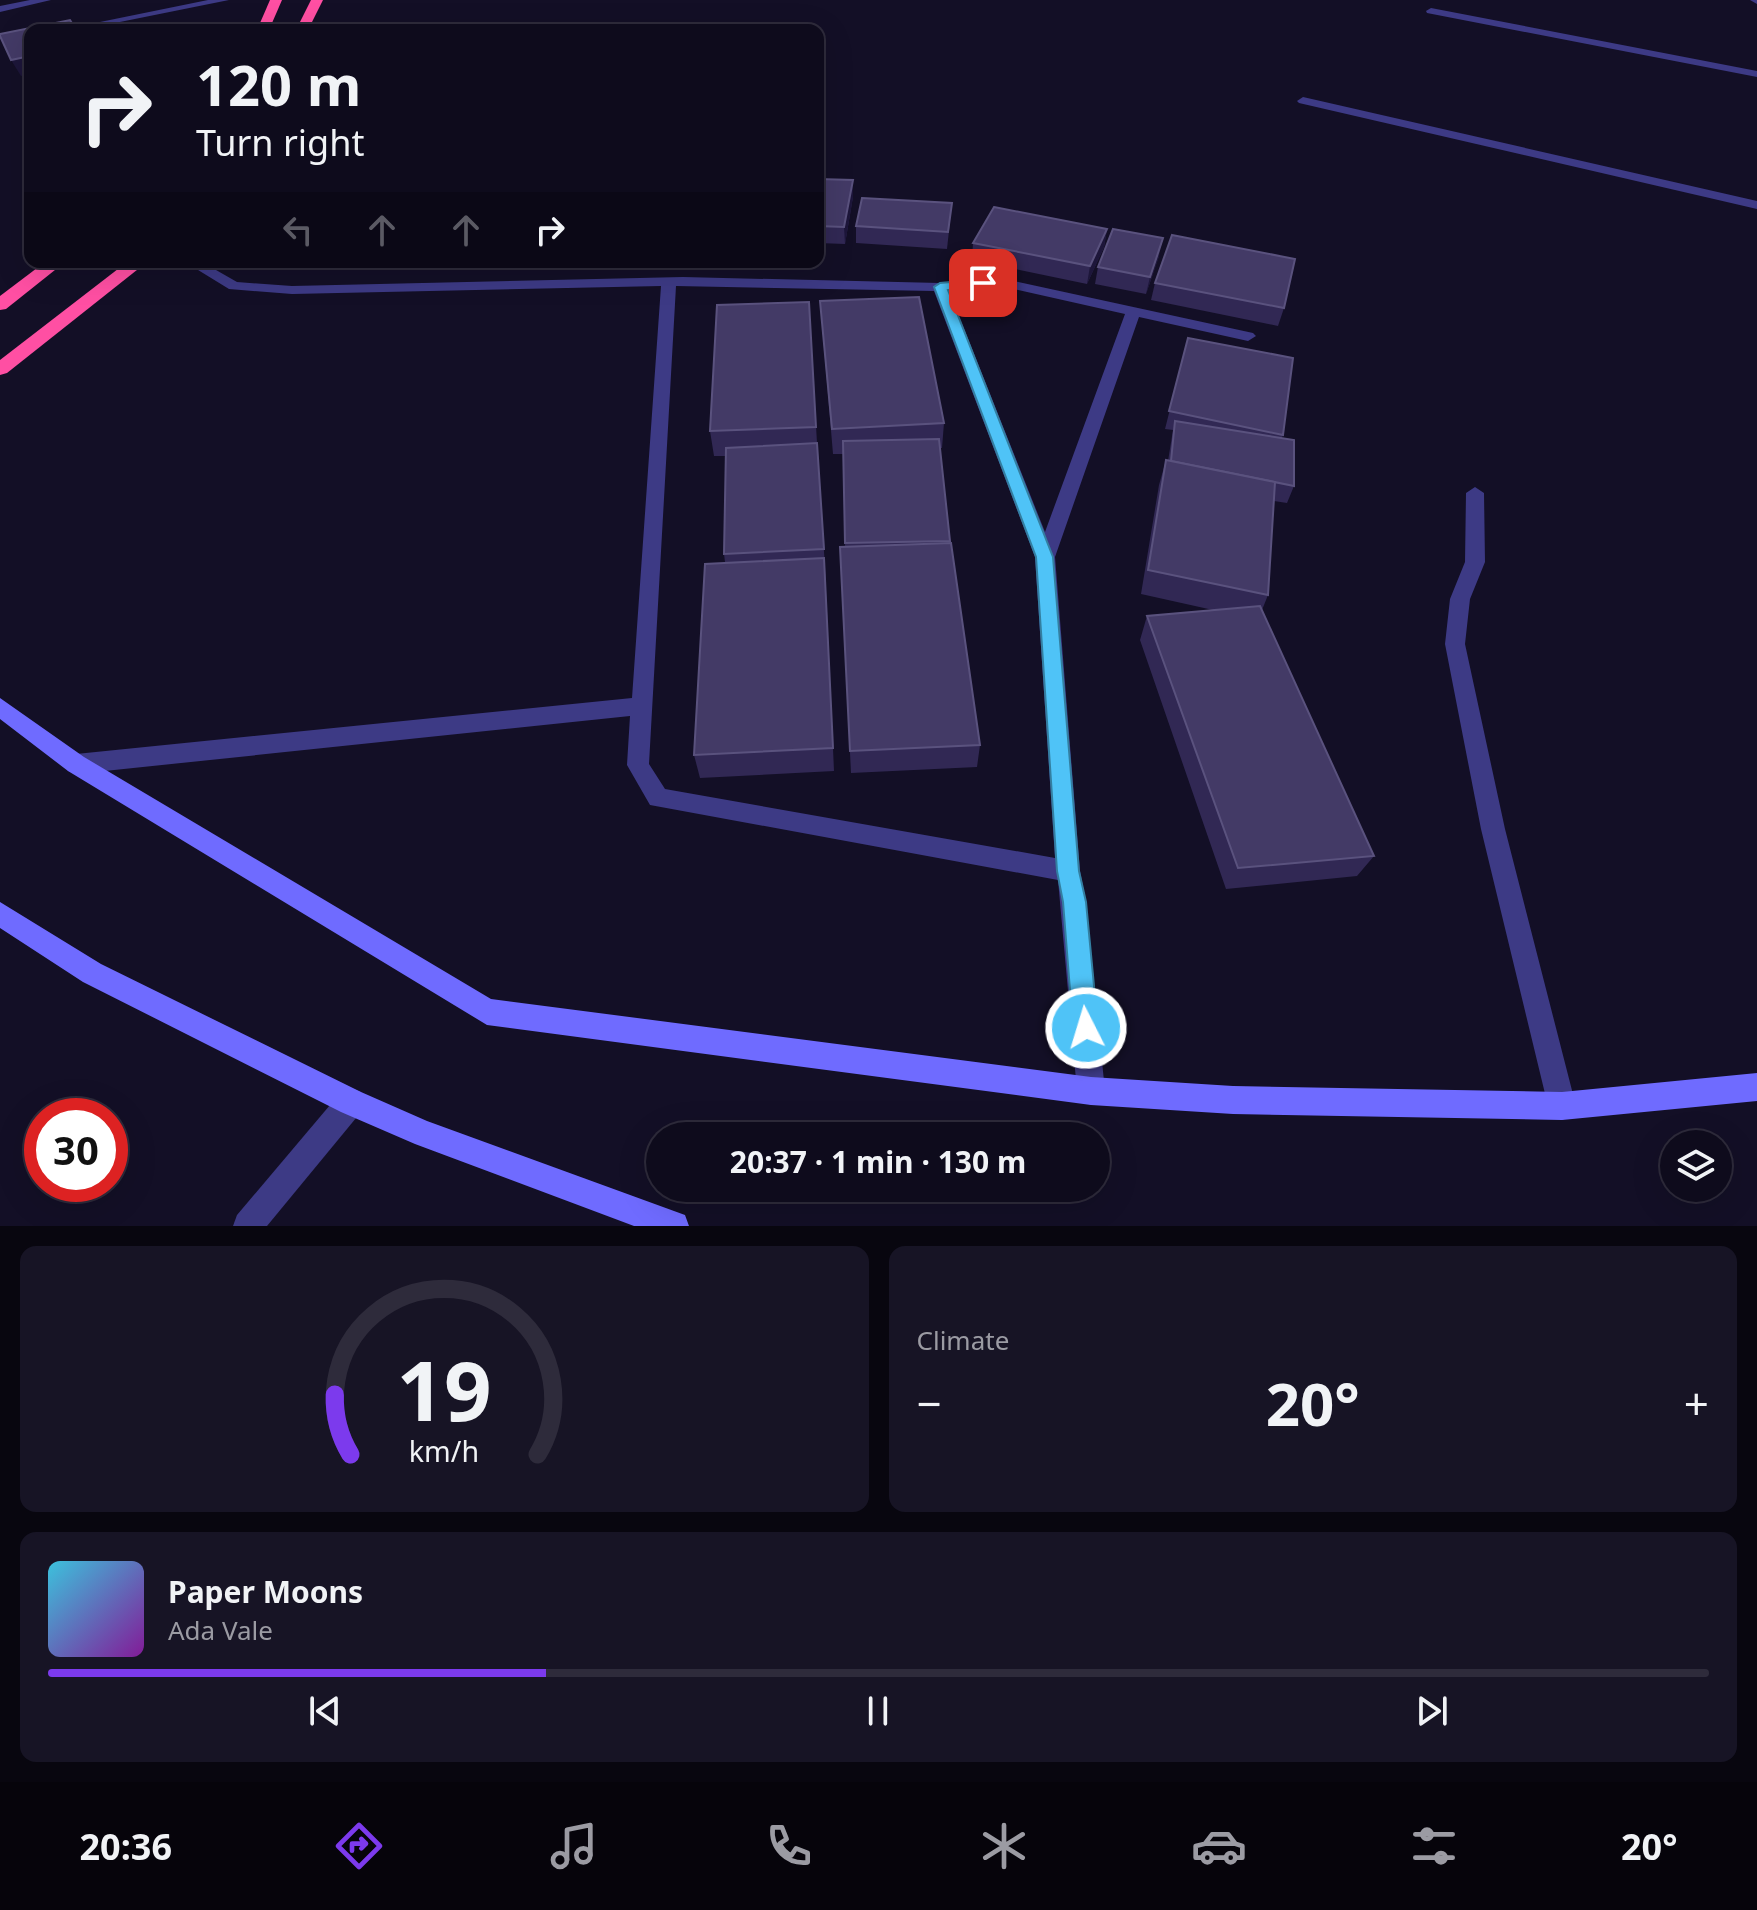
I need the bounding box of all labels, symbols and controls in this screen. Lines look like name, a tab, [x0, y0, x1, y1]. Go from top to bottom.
text: 120 m	[196, 46, 361, 122]
icon: right	[64, 56, 168, 160]
text: Turn right	[196, 118, 364, 167]
icon: left	[276, 208, 320, 252]
icon: ahead	[360, 208, 404, 252]
icon: ahead	[444, 208, 488, 252]
icon: right	[528, 208, 572, 252]
pin	[949, 249, 1017, 317]
icon: arrive	[961, 261, 1005, 305]
position arrow	[1044, 986, 1128, 1070]
speed limit sign: 30	[24, 1098, 128, 1202]
map controls	[1660, 1130, 1732, 1202]
button: layers	[1660, 1130, 1732, 1202]
text: 20:37 · 1 min · 130 m	[730, 1141, 1026, 1182]
text: Climate	[917, 1322, 1009, 1358]
text: 19	[397, 1332, 492, 1445]
text: 20°	[1266, 1362, 1360, 1444]
text: −	[917, 1373, 942, 1433]
text: +	[1684, 1373, 1709, 1433]
text: km/h	[409, 1431, 479, 1470]
text: Paper Moons	[168, 1571, 363, 1612]
text: Ada Vale	[168, 1612, 273, 1648]
icon: previous	[303, 1689, 347, 1733]
icon: pause	[856, 1689, 900, 1733]
icon: next	[1410, 1689, 1454, 1733]
icon: directions	[331, 1818, 387, 1874]
icon: music	[546, 1818, 602, 1874]
icon: phone	[761, 1818, 817, 1874]
icon: climate	[976, 1818, 1032, 1874]
icon: car	[1191, 1818, 1247, 1874]
icon: filters	[1406, 1818, 1462, 1874]
text: 20:36	[80, 1822, 172, 1871]
text: 20°	[1621, 1822, 1677, 1871]

